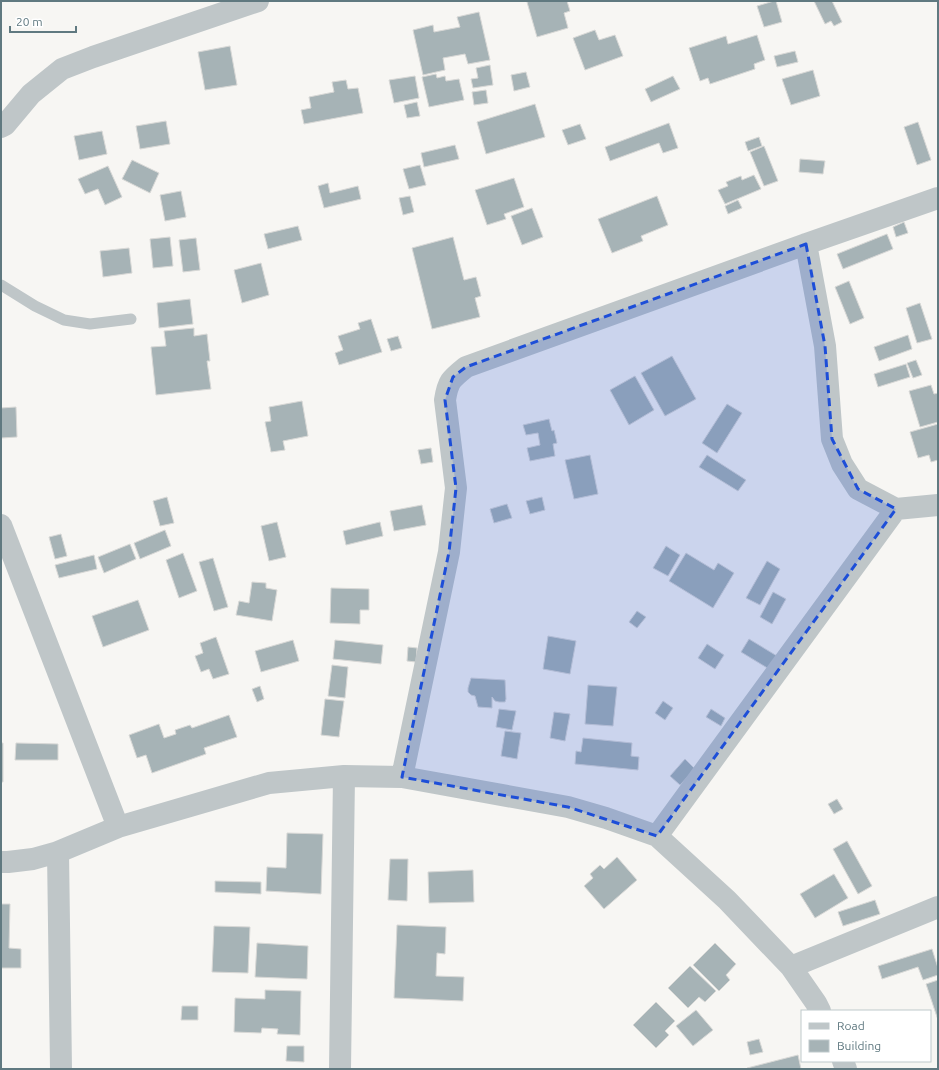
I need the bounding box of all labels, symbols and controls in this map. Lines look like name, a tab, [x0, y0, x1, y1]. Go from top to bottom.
scale bar	[10, 8, 76, 34]
text: 20 m	[16, 15, 43, 28]
legend	[801, 1010, 931, 1062]
text: Road	[837, 1019, 865, 1032]
text: Building	[837, 1039, 881, 1052]

